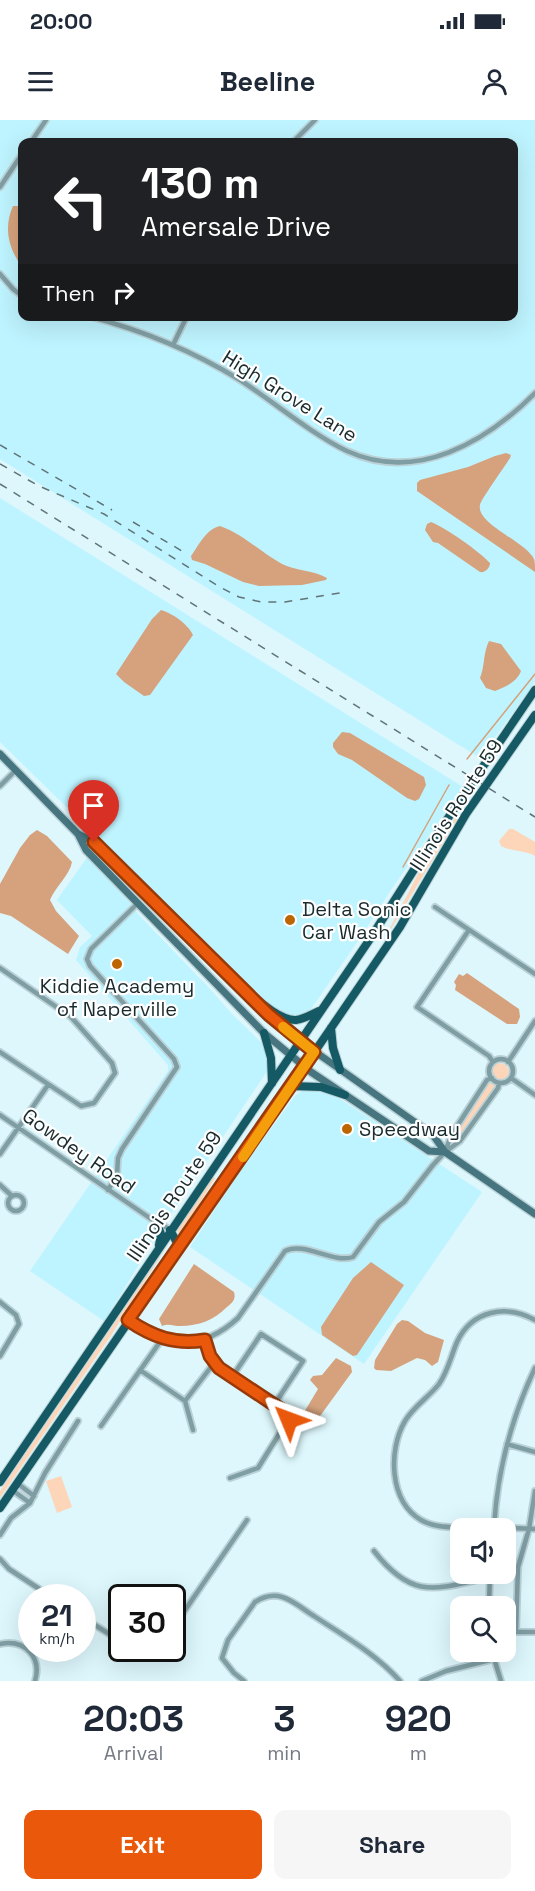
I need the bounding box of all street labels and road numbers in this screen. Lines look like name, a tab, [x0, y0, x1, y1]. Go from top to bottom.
street label: High Grove Lane	[218, 344, 362, 448]
street label: Illinois Route 59	[404, 734, 508, 876]
street label: Gowdey Road	[17, 1102, 141, 1200]
street label: Illinois Route 59	[121, 1126, 227, 1266]

